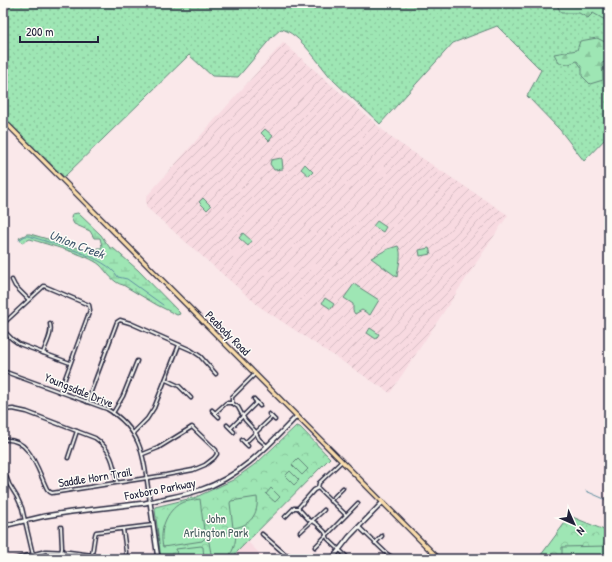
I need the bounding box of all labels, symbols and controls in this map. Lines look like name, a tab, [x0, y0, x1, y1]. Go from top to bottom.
scale bar	[20, 18, 98, 44]
text: 200 m	[26, 23, 53, 40]
water label: Union Creek	[47, 225, 109, 263]
street label: Peabody Road	[202, 307, 254, 359]
street label: Youngsdale Drive	[42, 368, 116, 412]
street label: Saddle Horn Trail	[57, 463, 134, 491]
street label: Foxboro Parkway	[122, 474, 197, 504]
north arrow	[554, 504, 594, 544]
park label: John Arlington Park	[184, 510, 248, 541]
text: N	[574, 524, 588, 538]

